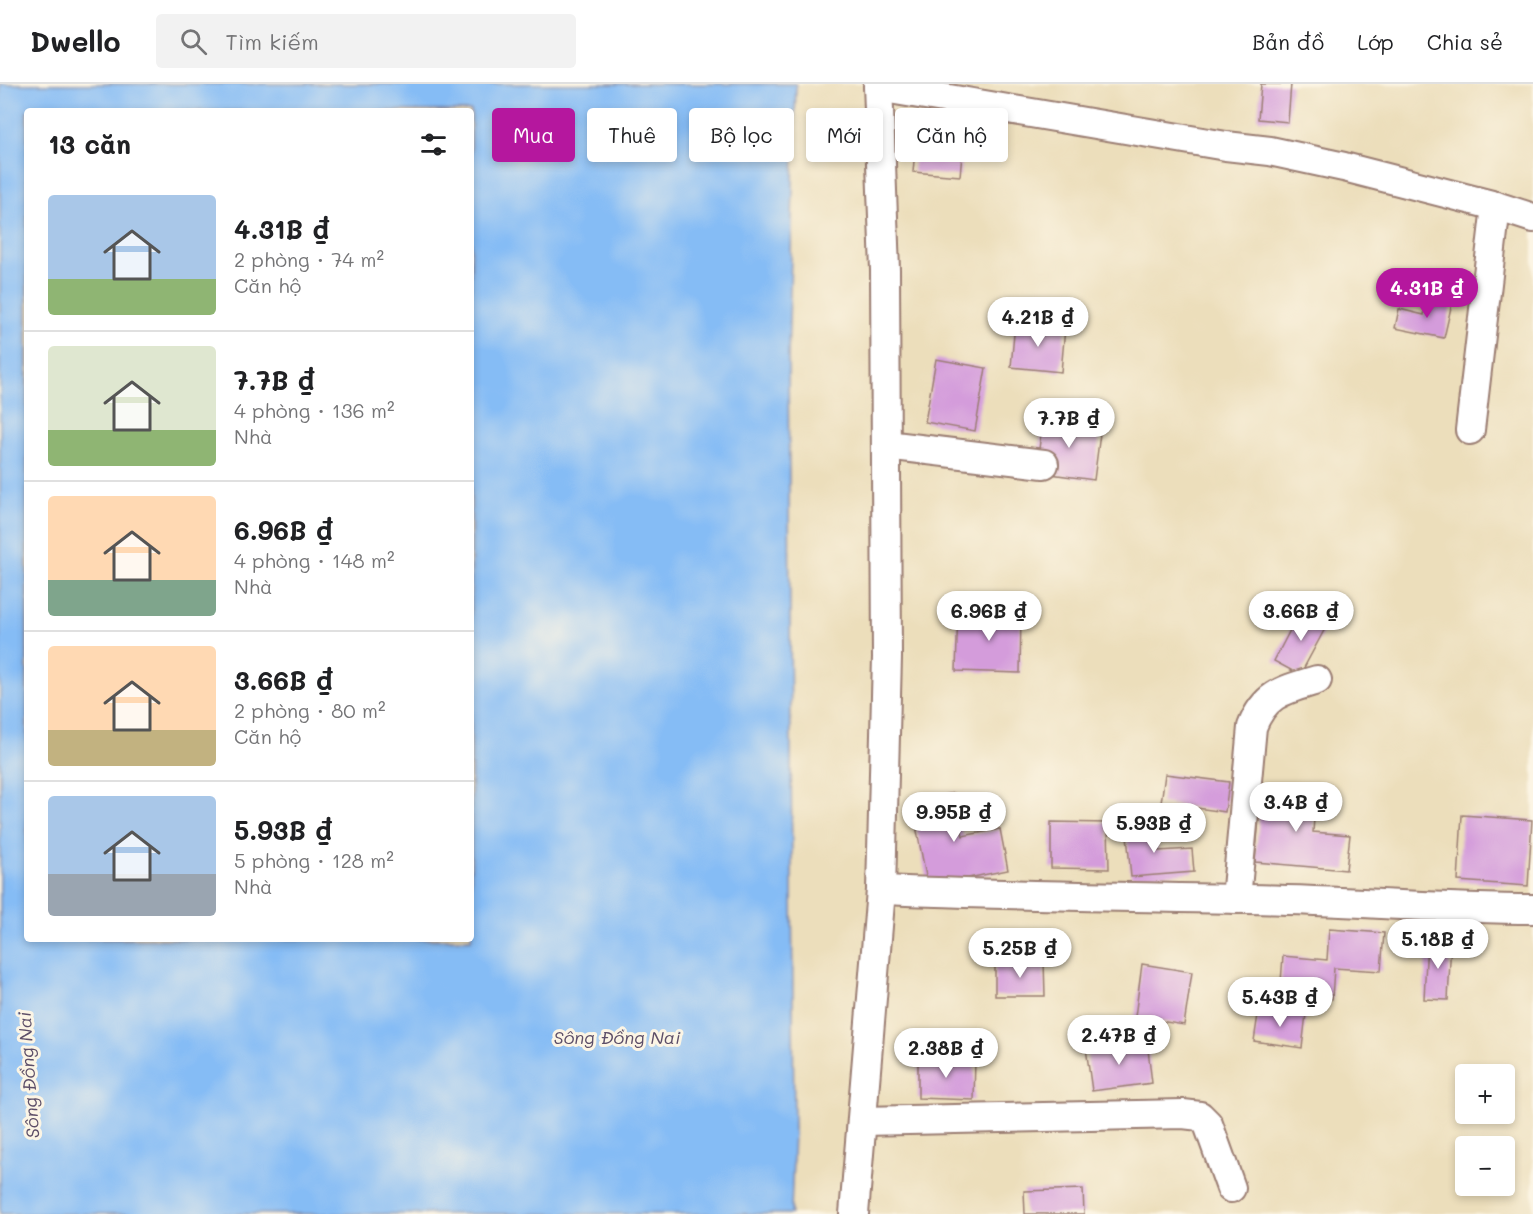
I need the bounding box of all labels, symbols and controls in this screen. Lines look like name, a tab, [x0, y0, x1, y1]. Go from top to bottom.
search box	[156, 14, 576, 68]
text: Dwello	[30, 23, 120, 59]
icon: search	[177, 25, 210, 58]
text: Tìm kiếm	[225, 27, 319, 56]
text: Bản đồ	[1252, 28, 1324, 55]
text: Lớp	[1357, 28, 1394, 55]
text: Chia sẻ	[1427, 28, 1503, 55]
chip: Mua	[492, 108, 575, 162]
chip: Thuê	[587, 108, 677, 162]
chip: Bộ lọc	[689, 108, 794, 162]
chip: Mới	[806, 108, 883, 162]
chip: Căn hộ	[895, 108, 1008, 162]
text: 13 căn	[48, 127, 131, 161]
icon: filters	[417, 128, 450, 161]
text: 4.31B ₫	[234, 212, 330, 246]
icon: home	[96, 219, 168, 291]
text: 2 phòng · 74 m²	[234, 246, 384, 272]
pin: 4.31B ₫	[1372, 268, 1482, 319]
text: Căn hộ	[234, 272, 301, 298]
text: 4.31B ₫	[1390, 274, 1464, 300]
pin: 4.21B ₫	[983, 297, 1093, 348]
text: 4.21B ₫	[1001, 303, 1075, 329]
text: 7.7B ₫	[234, 363, 315, 397]
icon: home	[96, 370, 168, 442]
text: 4 phòng · 136 m²	[234, 397, 394, 423]
pin: 7.7B ₫	[1020, 398, 1118, 449]
text: 7.7B ₫	[1038, 404, 1100, 430]
text: Nhà	[234, 423, 273, 449]
text: 6.96B ₫	[234, 513, 334, 547]
icon: home	[96, 520, 168, 592]
text: 4 phòng · 148 m²	[234, 547, 395, 573]
text: Nhà	[234, 573, 273, 599]
pin: 6.96B ₫	[934, 591, 1044, 642]
pin: 3.66B ₫	[1246, 591, 1356, 642]
text: 6.96B ₫	[951, 597, 1027, 623]
text: 3.66B ₫	[1263, 597, 1339, 623]
text: 3.66B ₫	[234, 663, 334, 697]
icon: home	[96, 670, 168, 742]
text: 2 phòng · 80 m²	[234, 697, 386, 723]
text: Căn hộ	[234, 723, 301, 749]
pin: 3.4B ₫	[1247, 782, 1345, 833]
text: 3.4B ₫	[1263, 788, 1329, 814]
pin: 9.95B ₫	[899, 792, 1009, 843]
text: 9.95B ₫	[916, 798, 992, 824]
pin: 5.93B ₫	[1099, 803, 1209, 854]
text: 5.93B ₫	[1116, 809, 1192, 835]
text: 5.93B ₫	[234, 813, 333, 847]
icon: home	[96, 820, 168, 892]
text: 5 phòng · 128 m²	[234, 847, 394, 873]
text: Nhà	[234, 873, 273, 899]
pin: 5.18B ₫	[1383, 919, 1493, 970]
text: 5.18B ₫	[1401, 925, 1475, 951]
pin: 5.25B ₫	[965, 928, 1075, 979]
text: 5.25B ₫	[983, 934, 1057, 960]
pin: 5.43B ₫	[1225, 977, 1335, 1028]
text: 5.43B ₫	[1242, 983, 1318, 1009]
water label: Sông Đồng Nai	[12, 1010, 44, 1139]
pin: 2.47B ₫	[1064, 1015, 1174, 1066]
text: 2.47B ₫	[1081, 1021, 1157, 1047]
water label: Sông Đồng Nai	[554, 1025, 681, 1049]
pin: 2.38B ₫	[891, 1028, 1001, 1079]
text: 2.38B ₫	[908, 1034, 984, 1060]
map controls	[1455, 1064, 1515, 1196]
button: +	[1455, 1064, 1515, 1124]
button: −	[1455, 1136, 1515, 1196]

